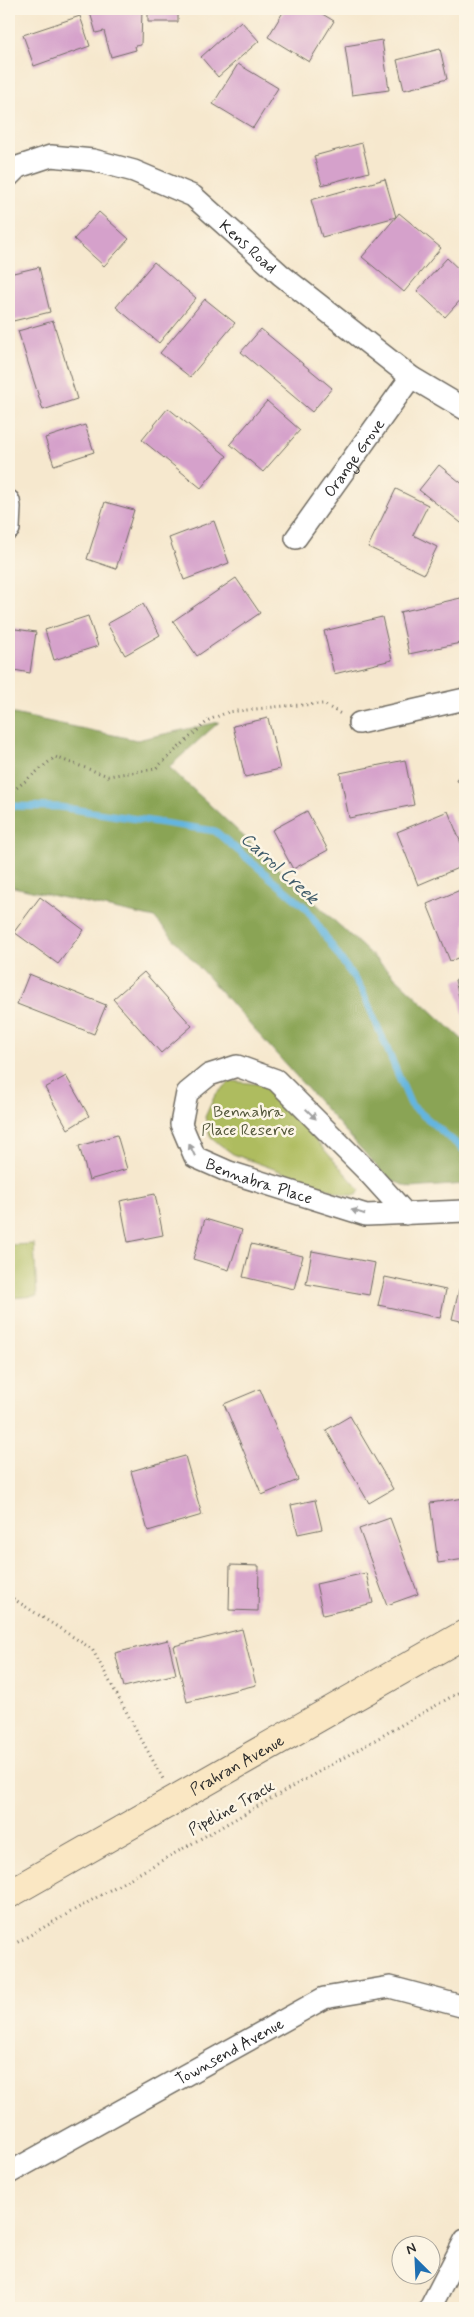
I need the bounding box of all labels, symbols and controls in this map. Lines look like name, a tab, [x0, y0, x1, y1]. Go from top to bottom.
street label: Kens Road	[214, 216, 281, 279]
street label: Orange Grove	[320, 415, 390, 502]
water label: Carrol Creek	[235, 827, 324, 911]
park label: Bennabra Place Reserve	[201, 1102, 295, 1141]
one-way arrow	[304, 1108, 316, 1120]
one-way arrow	[188, 1142, 197, 1157]
street label: Bennabra Place	[202, 1154, 315, 1210]
one-way arrow	[350, 1208, 365, 1216]
street label: Prahran Avenue	[186, 1730, 289, 1801]
street label: Pipeline Track	[185, 1776, 279, 1841]
street label: Townsend Avenue	[172, 2013, 288, 2090]
north arrow	[392, 2234, 442, 2284]
text: N	[403, 2239, 419, 2259]

